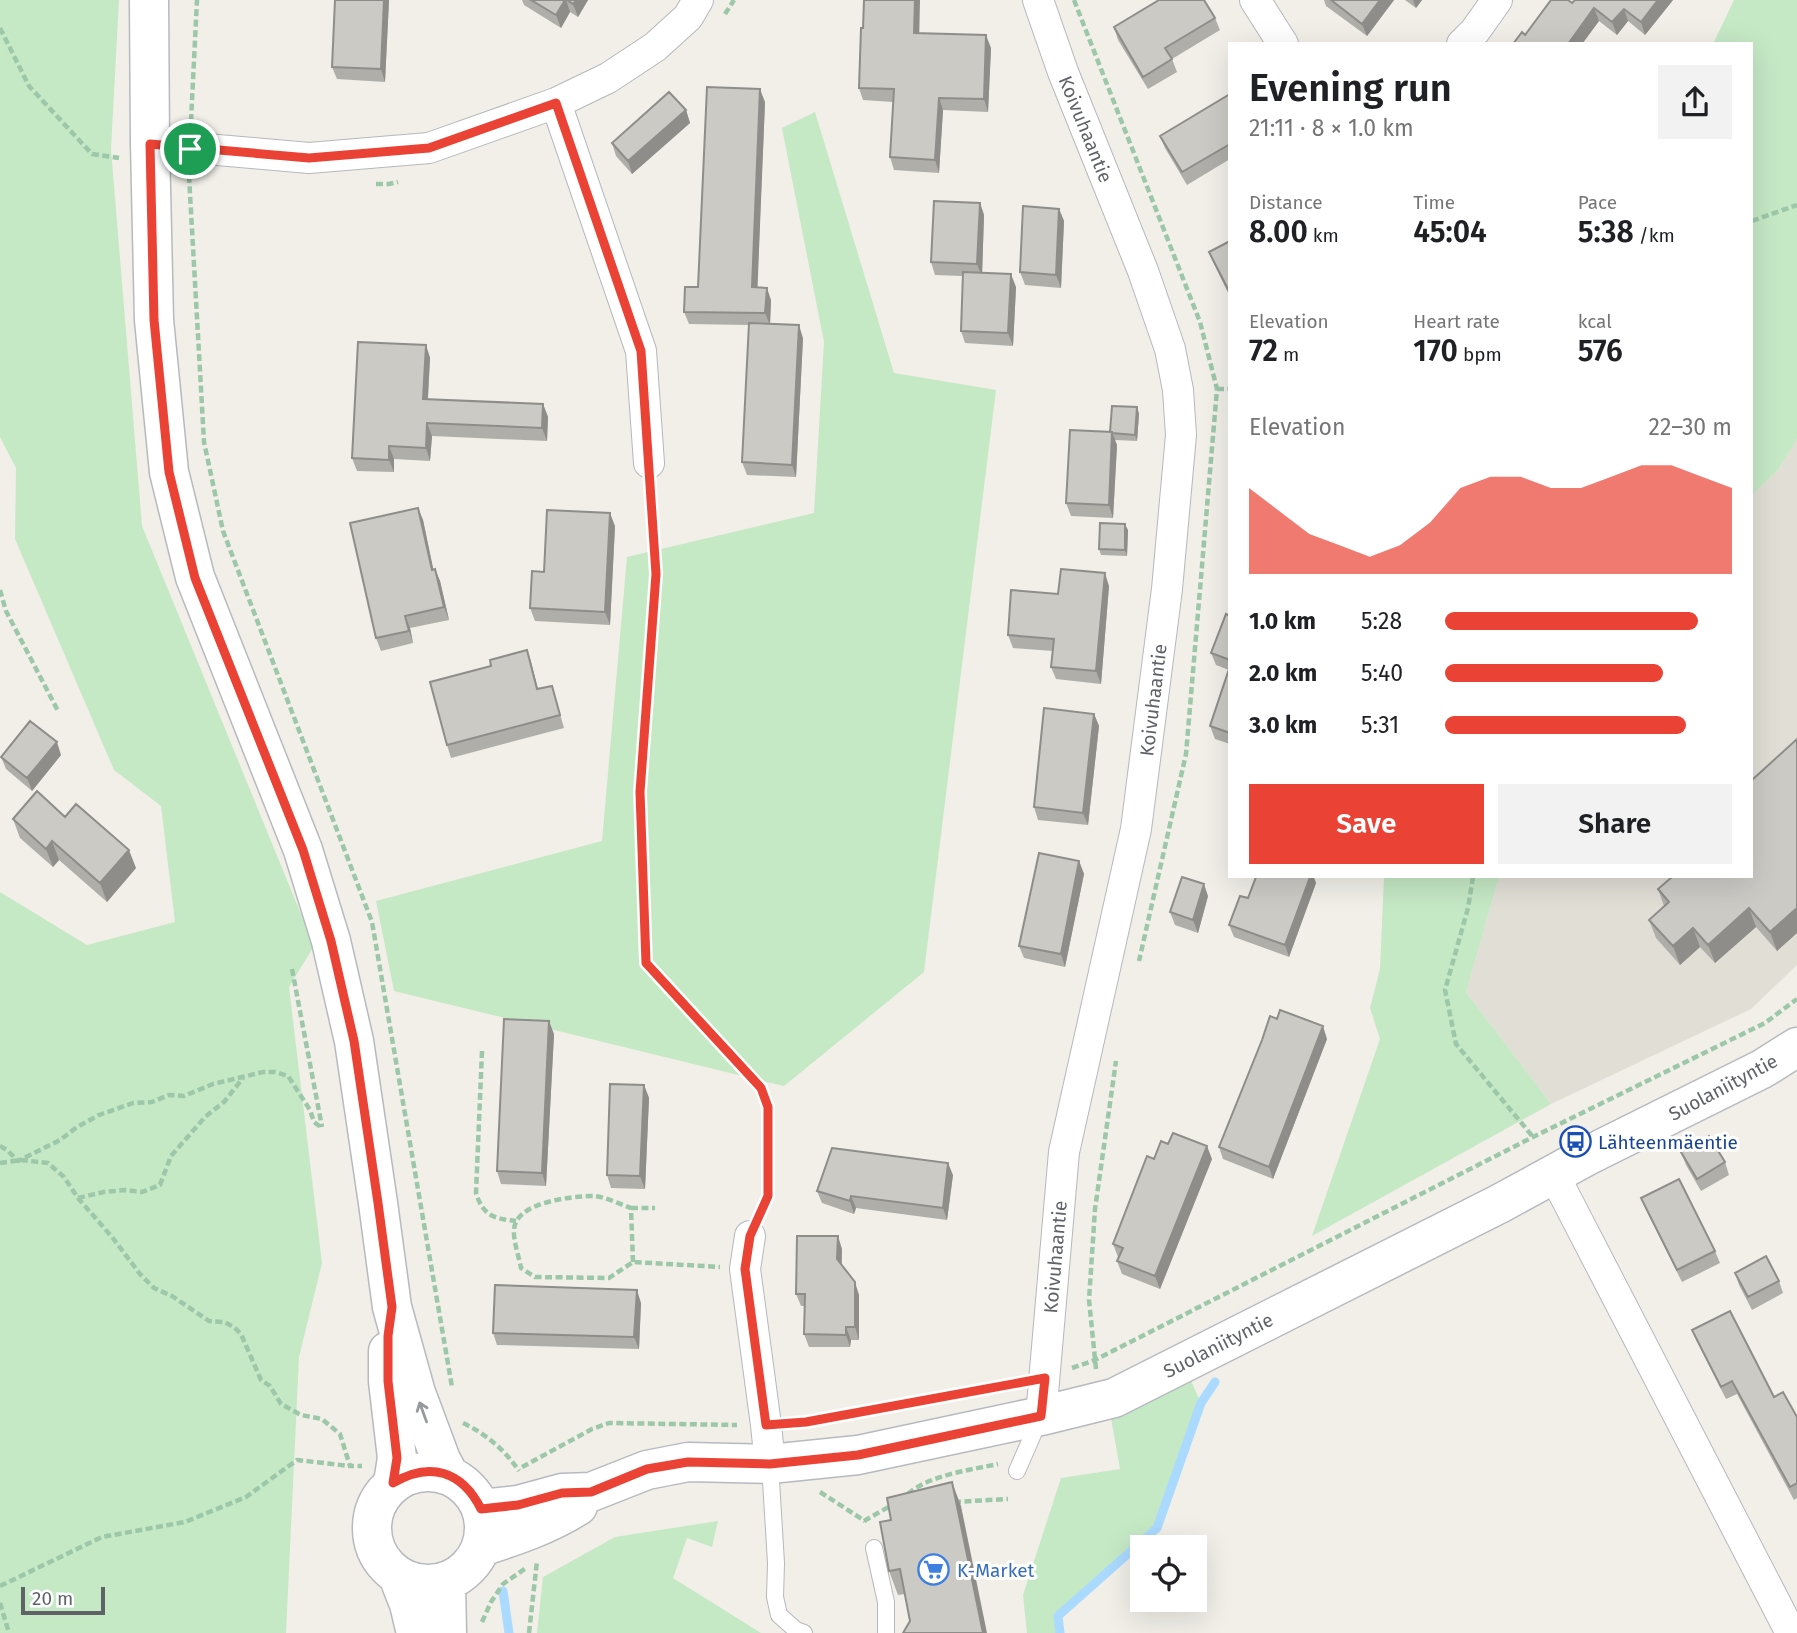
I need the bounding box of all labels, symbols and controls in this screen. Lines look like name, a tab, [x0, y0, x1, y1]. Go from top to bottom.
text: Evening run	[1249, 65, 1452, 111]
button: share	[1658, 65, 1732, 139]
street label: Koivuhaantie	[1054, 72, 1117, 186]
text: 21:11 · 8 × 1.0 km	[1249, 114, 1414, 142]
pin	[160, 119, 220, 179]
icon: arrive	[171, 130, 209, 168]
text: Distance	[1249, 191, 1323, 214]
text: Time	[1413, 191, 1455, 214]
text: Pace	[1578, 191, 1617, 214]
text: 8.00	[1249, 214, 1308, 250]
text: 45:04	[1413, 214, 1487, 250]
text: 5:38	[1578, 214, 1634, 250]
text: km	[1308, 224, 1339, 247]
text: /km	[1634, 224, 1675, 247]
text: Elevation	[1249, 310, 1329, 333]
text: Heart rate	[1413, 310, 1500, 333]
text: kcal	[1578, 310, 1612, 333]
text: 72	[1249, 333, 1278, 369]
text: 170	[1413, 333, 1458, 369]
text: 576	[1578, 333, 1623, 369]
text: m	[1278, 343, 1299, 366]
text: bpm	[1458, 343, 1502, 366]
text: Elevation	[1249, 413, 1345, 441]
text: 22–30 m	[1649, 413, 1732, 441]
text: 1.0 km	[1249, 607, 1316, 635]
text: 5:28	[1361, 607, 1402, 635]
street label: Koivuhaantie	[1135, 642, 1172, 758]
text: 2.0 km	[1249, 659, 1317, 687]
text: 5:40	[1361, 659, 1403, 687]
text: 3.0 km	[1249, 711, 1317, 739]
text: 5:31	[1361, 711, 1399, 739]
button: Save	[1249, 784, 1484, 864]
button: Share	[1498, 784, 1732, 864]
street label: Suolaniityntie	[1665, 1049, 1782, 1126]
bus stop icon: Lähteenmäentie	[1558, 1125, 1592, 1159]
place label: Lähteenmäentie	[1598, 1131, 1738, 1154]
street label: Koivuhaantie	[1039, 1200, 1072, 1314]
street label: Suolaniityntie	[1160, 1308, 1277, 1383]
one-way arrow	[416, 1402, 428, 1424]
map controls	[1130, 1535, 1207, 1612]
button: locate	[1130, 1535, 1207, 1612]
supermarket icon: K-Market	[917, 1553, 951, 1587]
place label: K-Market	[957, 1559, 1035, 1582]
scale bar	[21, 1584, 105, 1616]
text: 20 m	[32, 1587, 73, 1610]

